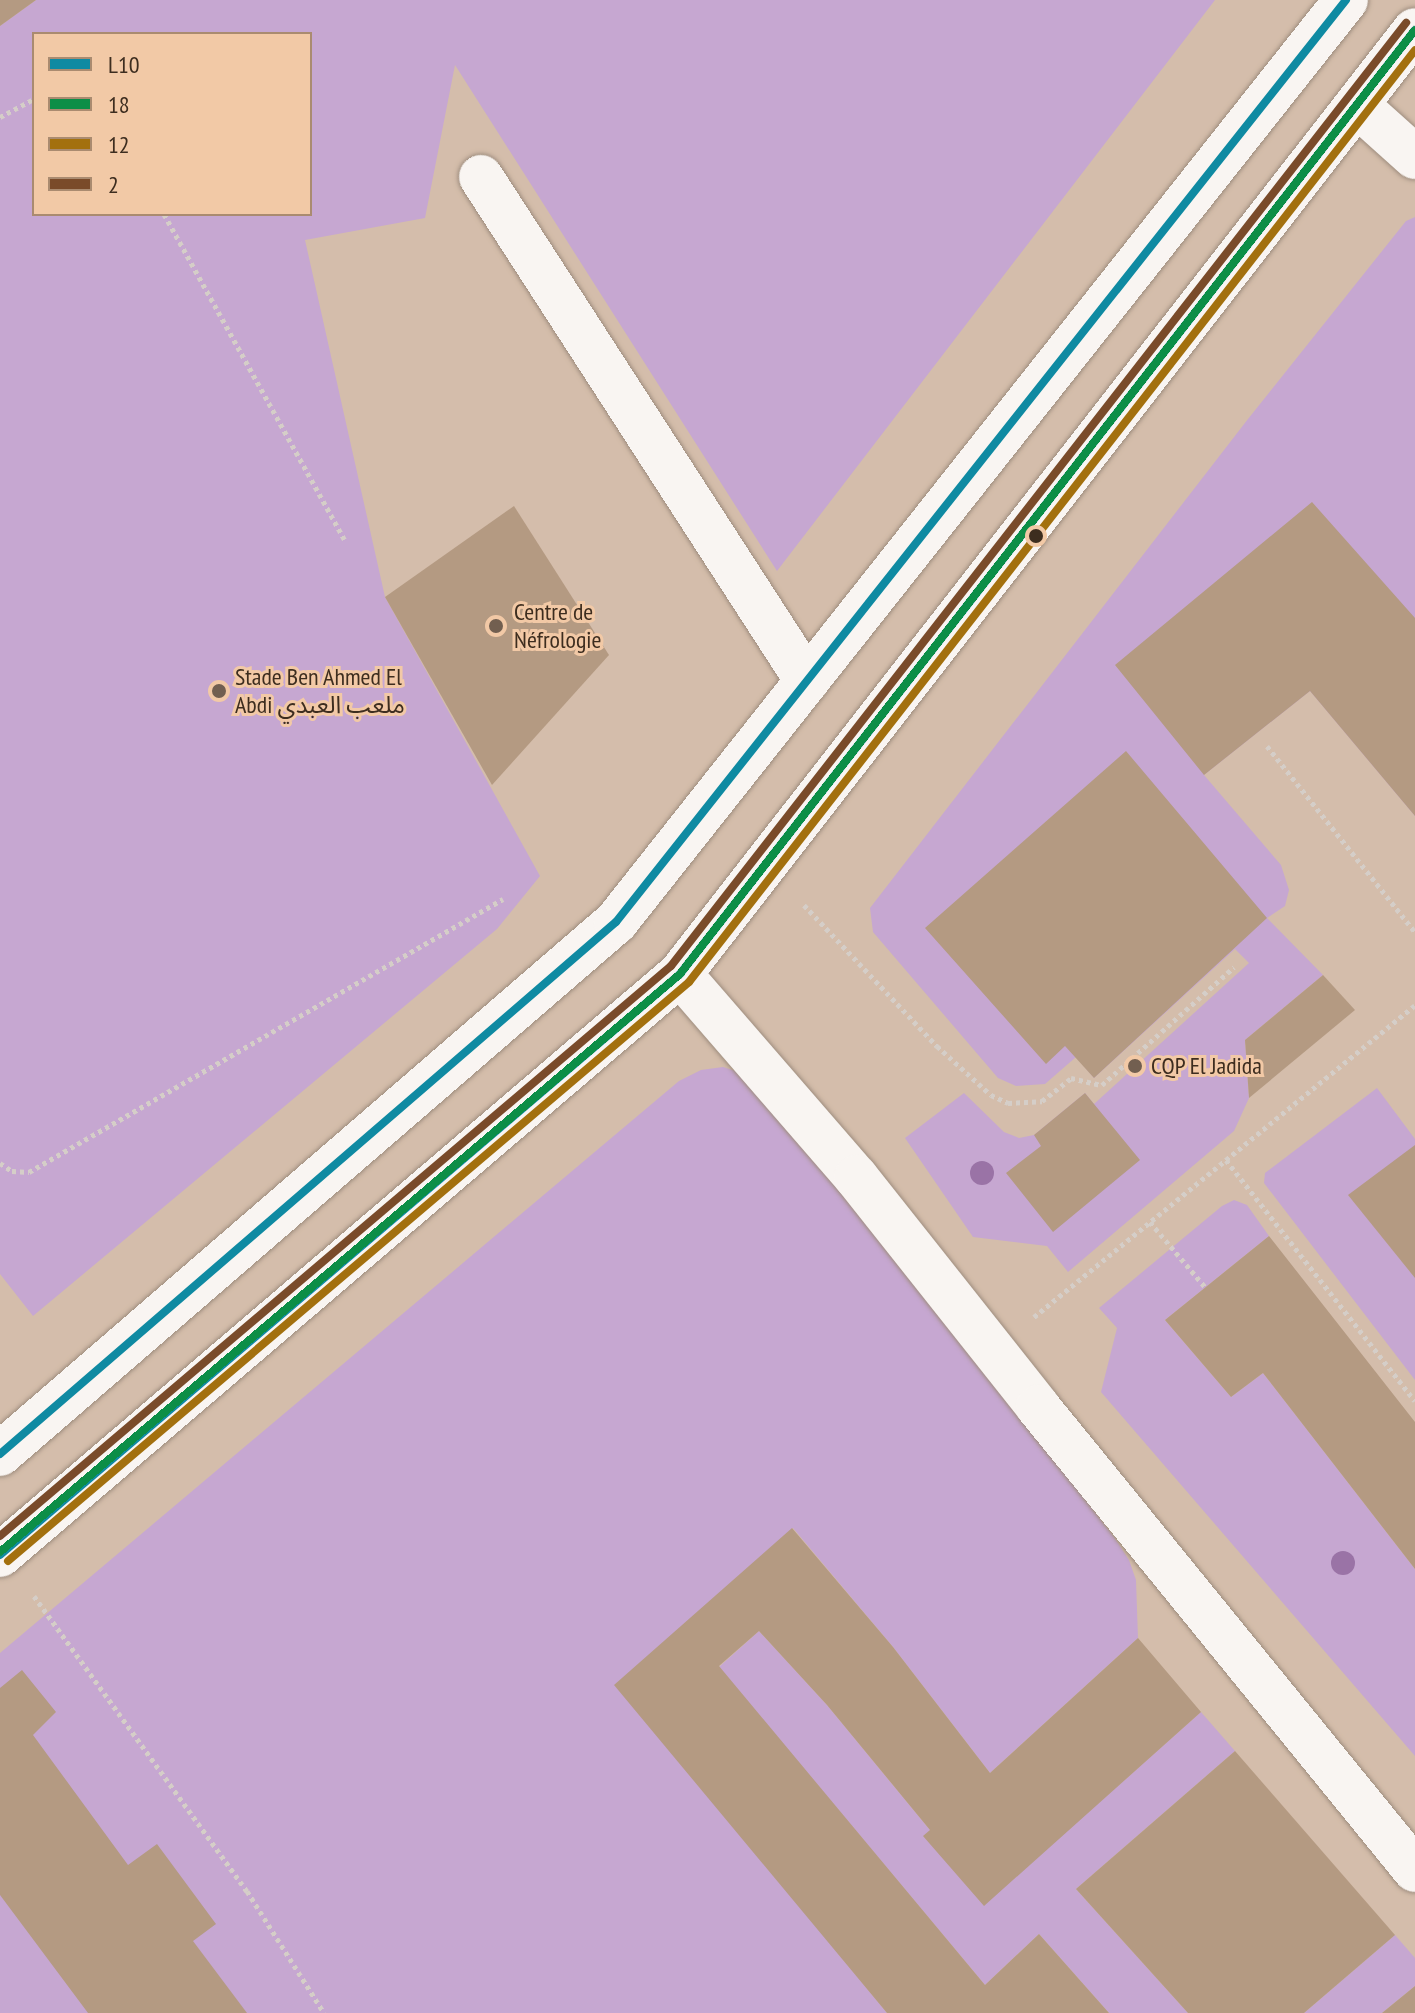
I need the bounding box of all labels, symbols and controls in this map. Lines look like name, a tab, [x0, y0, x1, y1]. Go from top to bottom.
legend	[32, 32, 312, 216]
text: L10	[108, 49, 140, 80]
text: 18	[108, 89, 130, 120]
text: 12	[108, 129, 130, 160]
text: 2	[108, 169, 119, 200]
unlabelled marker	[1028, 528, 1044, 544]
place label: Centre de Néfrologie	[514, 598, 601, 654]
marker: Centre de Néfrologie	[485, 615, 507, 637]
place label: Stade Ben Ahmed El Abdi ملعب العبدي	[235, 663, 405, 719]
marker: Stade Ben Ahmed El Abdi ملعب العبدي	[210, 682, 228, 700]
place label: CQP El Jadida	[1151, 1052, 1263, 1080]
marker: CQP El Jadida	[1126, 1057, 1144, 1075]

